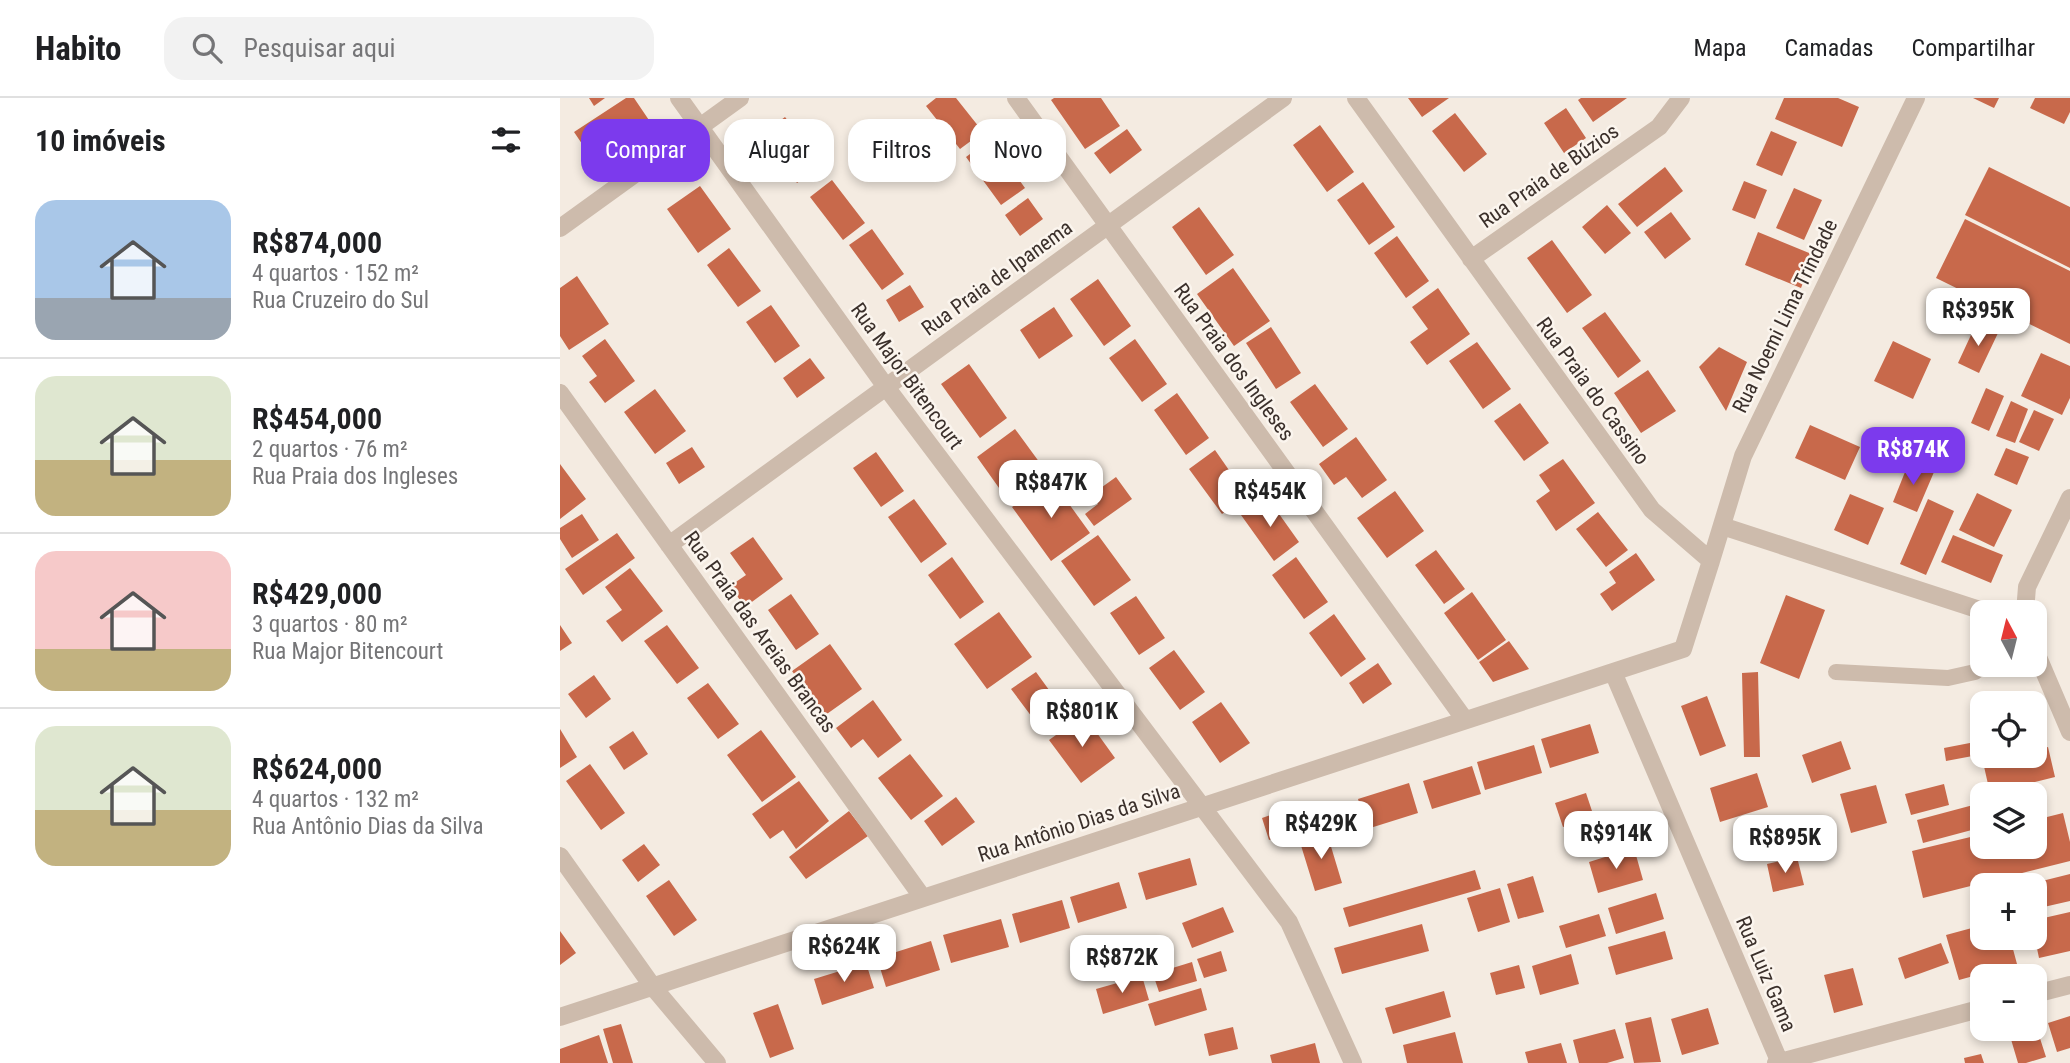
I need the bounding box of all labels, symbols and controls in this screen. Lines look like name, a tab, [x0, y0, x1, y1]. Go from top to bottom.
search box	[164, 17, 654, 80]
text: Habito	[35, 29, 122, 68]
icon: search	[188, 29, 226, 67]
text: Pesquisar aqui	[244, 33, 396, 63]
text: Mapa	[1694, 34, 1747, 62]
text: Camadas	[1785, 34, 1874, 62]
text: Compartilhar	[1912, 34, 2035, 62]
chip: Comprar	[581, 119, 710, 182]
chip: Alugar	[724, 119, 834, 182]
chip: Filtros	[848, 119, 956, 182]
chip: Novo	[970, 119, 1066, 182]
street label: Rua Praia de Búzios	[1475, 119, 1623, 233]
icon: filters	[487, 121, 525, 159]
text: 10 imóveis	[35, 123, 166, 158]
street label: Rua Praia de Ipanema	[917, 215, 1077, 341]
street label: Rua Noemi Lima Trindade	[1728, 215, 1842, 417]
text: R$874,000	[252, 225, 382, 260]
icon: home	[91, 228, 175, 312]
text: 4 quartos · 152 m²	[252, 260, 419, 287]
street label: Rua Praia dos Ingleses	[1169, 279, 1299, 445]
text: Rua Cruzeiro do Sul	[252, 287, 429, 314]
pin: R$395K	[1921, 288, 2035, 348]
text: R$395K	[1942, 297, 2014, 324]
street label: Rua Major Bitencourt	[846, 298, 968, 454]
street label: Rua Praia do Cassino	[1532, 313, 1654, 469]
text: R$454,000	[252, 401, 382, 436]
icon: home	[91, 404, 175, 488]
pin: R$874K	[1856, 428, 1970, 487]
text: 2 quartos · 76 m²	[252, 436, 408, 463]
text: R$874K	[1877, 436, 1949, 463]
pin: R$847K	[994, 460, 1108, 520]
text: Rua Praia dos Ingleses	[252, 463, 458, 490]
text: R$847K	[1015, 469, 1087, 496]
pin: R$454K	[1213, 470, 1327, 529]
text: R$454K	[1234, 478, 1306, 505]
street label: Rua Praia das Areias Brancas	[679, 527, 841, 737]
text: R$429,000	[252, 576, 382, 611]
icon: home	[91, 579, 175, 663]
north arrow	[1970, 600, 2048, 677]
map controls	[1970, 600, 2047, 1041]
text: 3 quartos · 80 m²	[252, 611, 408, 638]
text: Rua Major Bitencourt	[252, 638, 443, 665]
pin: R$801K	[1025, 690, 1139, 749]
button: locate	[1970, 691, 2047, 768]
text: R$801K	[1046, 698, 1118, 725]
text: R$624,000	[252, 751, 382, 786]
icon: home	[91, 754, 175, 838]
street label: Rua Antônio Dias da Silva	[975, 779, 1183, 867]
button: layers	[1970, 782, 2047, 859]
text: 4 quartos · 132 m²	[252, 786, 419, 813]
pin: R$429K	[1264, 802, 1378, 861]
text: R$429K	[1285, 810, 1357, 837]
pin: R$914K	[1559, 812, 1673, 871]
text: Rua Antônio Dias da Silva	[252, 813, 483, 840]
pin: R$895K	[1728, 816, 1842, 875]
text: R$914K	[1580, 820, 1652, 847]
text: R$895K	[1749, 824, 1821, 851]
button: +	[1970, 873, 2047, 950]
street label: Rua Luiz Gama	[1731, 913, 1801, 1035]
pin: R$624K	[787, 924, 901, 984]
text: R$624K	[808, 933, 880, 960]
pin: R$872K	[1065, 936, 1179, 995]
text: R$872K	[1086, 944, 1158, 971]
button: −	[1970, 964, 2047, 1041]

